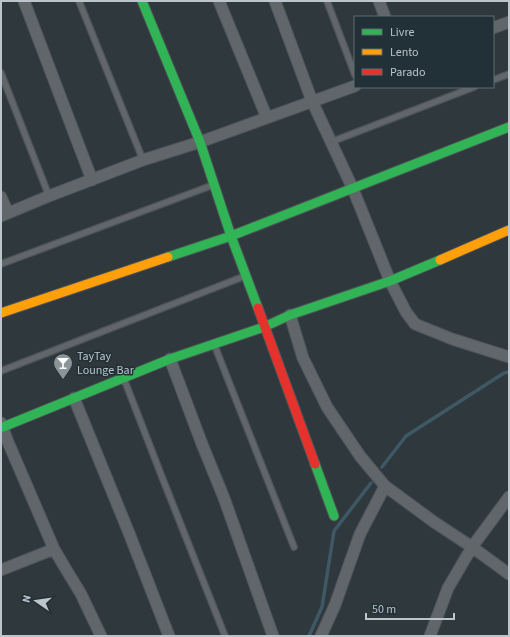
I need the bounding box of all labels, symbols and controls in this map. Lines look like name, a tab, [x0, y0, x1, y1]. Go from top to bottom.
legend	[354, 16, 494, 88]
text: Livre	[390, 24, 414, 41]
text: Lento	[390, 44, 419, 61]
text: Parado	[390, 64, 425, 81]
place label: TayTay Lounge Bar	[77, 348, 135, 379]
bar icon: TayTay Lounge Bar	[52, 352, 74, 380]
north arrow	[16, 581, 56, 621]
text: N	[19, 594, 35, 604]
scale bar	[366, 595, 454, 621]
text: 50 m	[372, 601, 396, 618]

